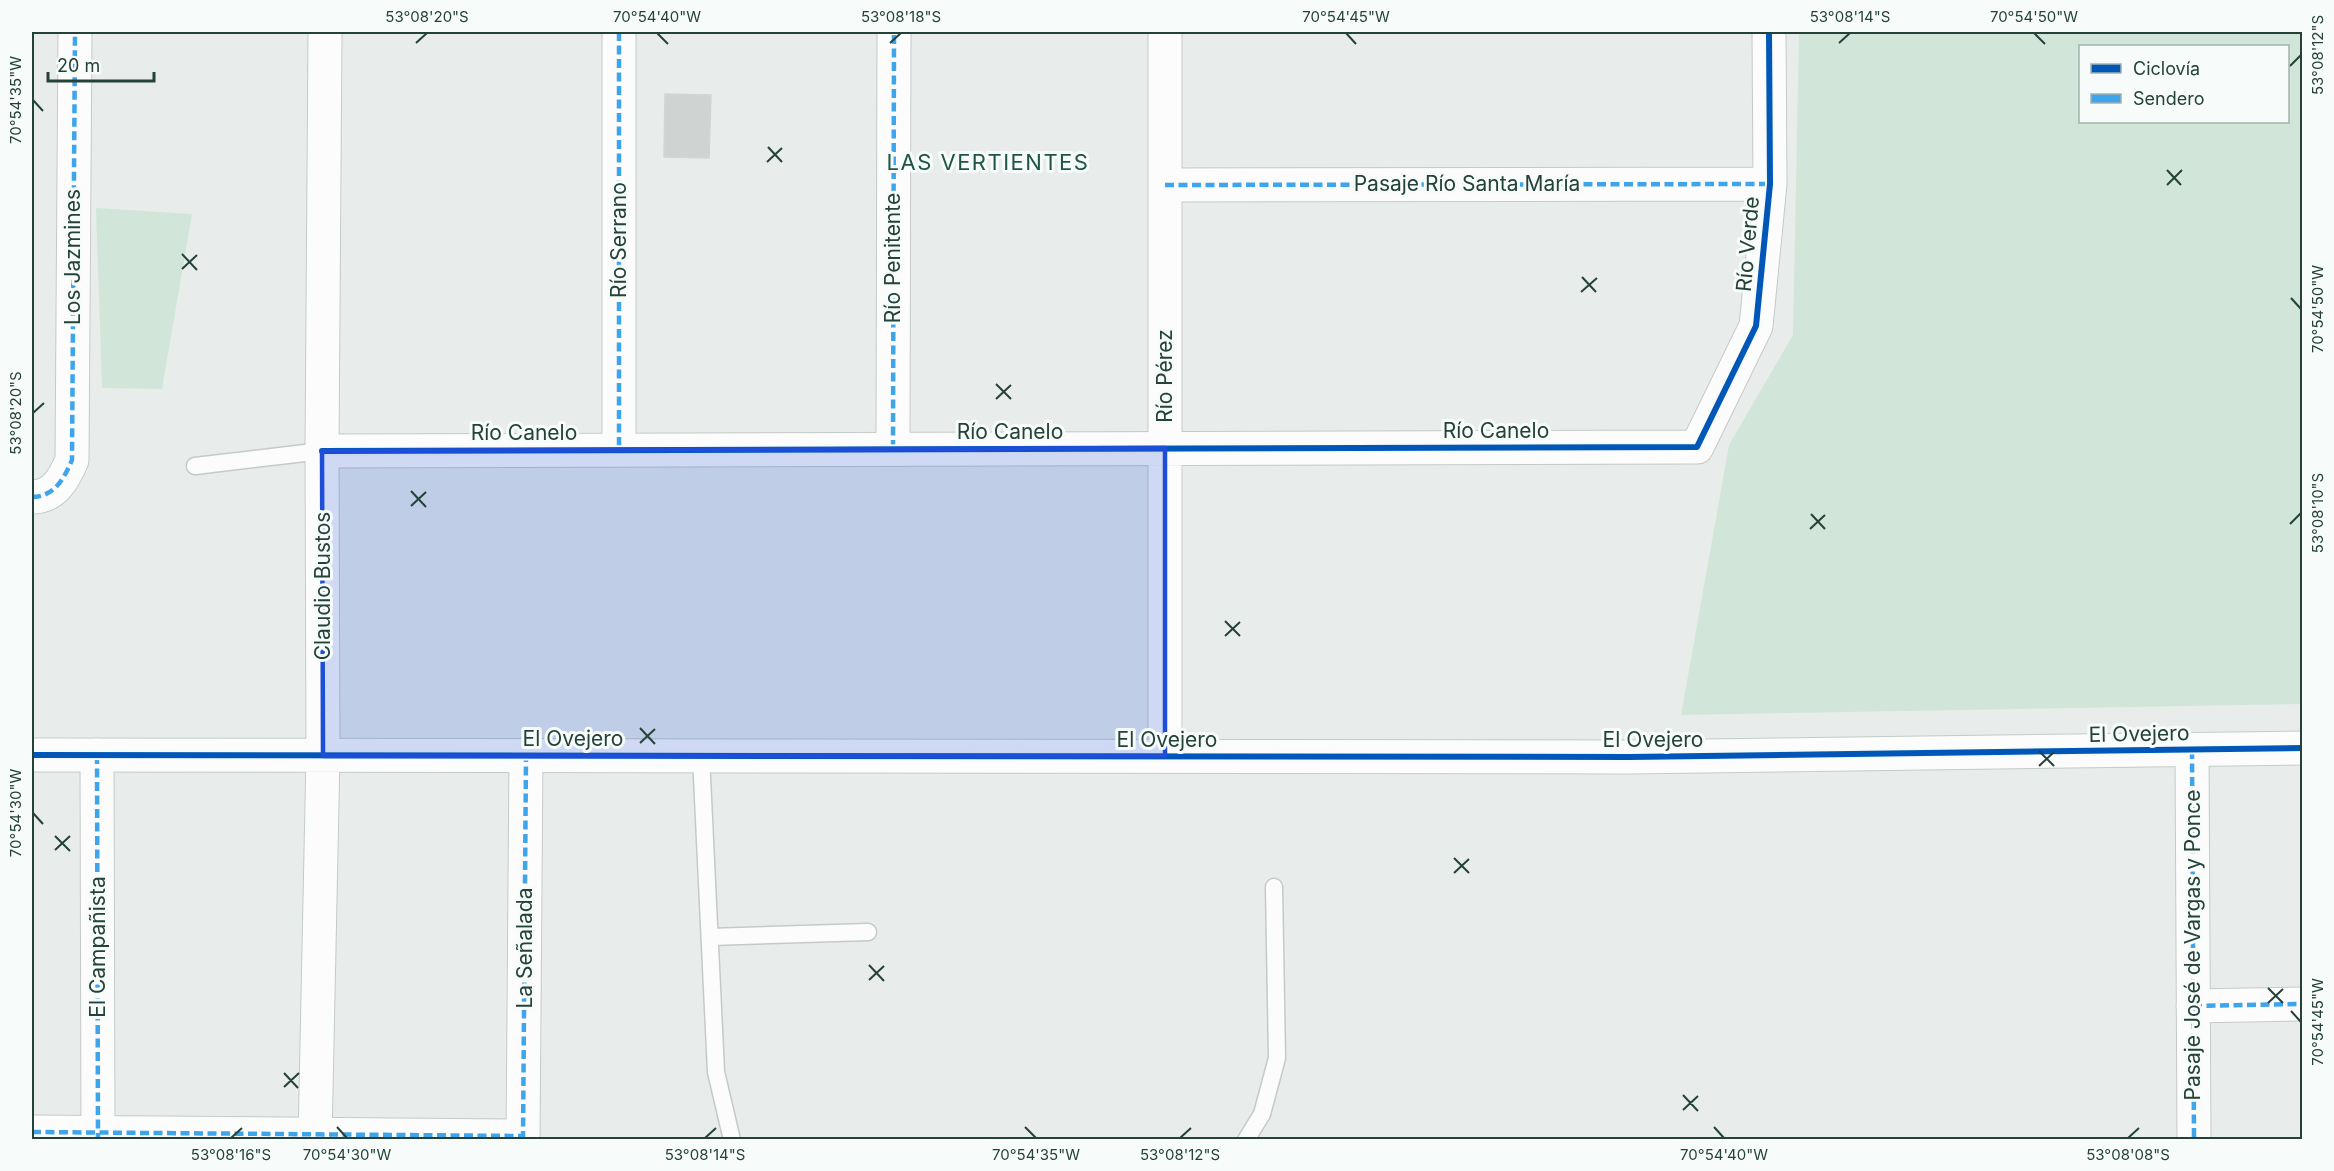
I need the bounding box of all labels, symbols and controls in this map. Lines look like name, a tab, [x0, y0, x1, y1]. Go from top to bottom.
text: 53°08'20"S	[385, 7, 469, 26]
text: 70°54'40"W	[613, 7, 701, 26]
text: 53°08'18"S	[861, 7, 941, 26]
text: 70°54'45"W	[1302, 7, 1390, 26]
text: 53°08'14"S	[1810, 7, 1890, 26]
text: 70°54'50"W	[1990, 7, 2078, 26]
text: 53°08'12"S	[2308, 15, 2327, 95]
scale bar	[48, 45, 154, 83]
legend	[2079, 45, 2289, 123]
text: 20 m	[57, 55, 100, 76]
text: 70°54'35"W	[6, 56, 25, 144]
text: Ciclovía	[2133, 58, 2200, 79]
text: Sendero	[2133, 88, 2204, 109]
district label: LAS VERTIENTES	[887, 149, 1089, 175]
street label: Pasaje Río Santa María	[1354, 171, 1580, 196]
street label: Río Serrano	[606, 182, 631, 298]
street label: Los Jazmines	[60, 189, 85, 325]
street label: Río Penitente	[880, 193, 905, 323]
street label: Río Verde	[1731, 195, 1764, 293]
text: 70°54'50"W	[2308, 265, 2327, 353]
street label: Río Pérez	[1152, 329, 1177, 423]
text: 53°08'20"S	[6, 371, 25, 455]
street label: Río Canelo	[1443, 418, 1549, 443]
street label: Río Canelo	[957, 419, 1063, 444]
street label: Río Canelo	[471, 420, 577, 445]
text: 53°08'10"S	[2308, 473, 2327, 553]
street label: Claudio Bustos	[310, 512, 335, 660]
street label: El Ovejero	[2088, 720, 2190, 747]
street label: El Ovejero	[523, 726, 623, 751]
street label: El Ovejero	[1117, 727, 1217, 752]
street label: El Ovejero	[1603, 727, 1703, 752]
text: 70°54'30"W	[6, 769, 25, 857]
street label: Pasaje José de Vargas y Ponce	[2180, 790, 2205, 1100]
street label: El Campañista	[85, 876, 110, 1018]
street label: La Señalada	[512, 887, 537, 1009]
text: 70°54'45"W	[2308, 978, 2327, 1066]
text: 53°08'16"S	[191, 1145, 271, 1164]
text: 70°54'30"W	[303, 1145, 391, 1164]
text: 53°08'14"S	[665, 1145, 745, 1164]
text: 70°54'35"W	[992, 1145, 1080, 1164]
text: 53°08'12"S	[1140, 1145, 1220, 1164]
text: 70°54'40"W	[1680, 1145, 1768, 1164]
text: 53°08'08"S	[2086, 1145, 2170, 1164]

